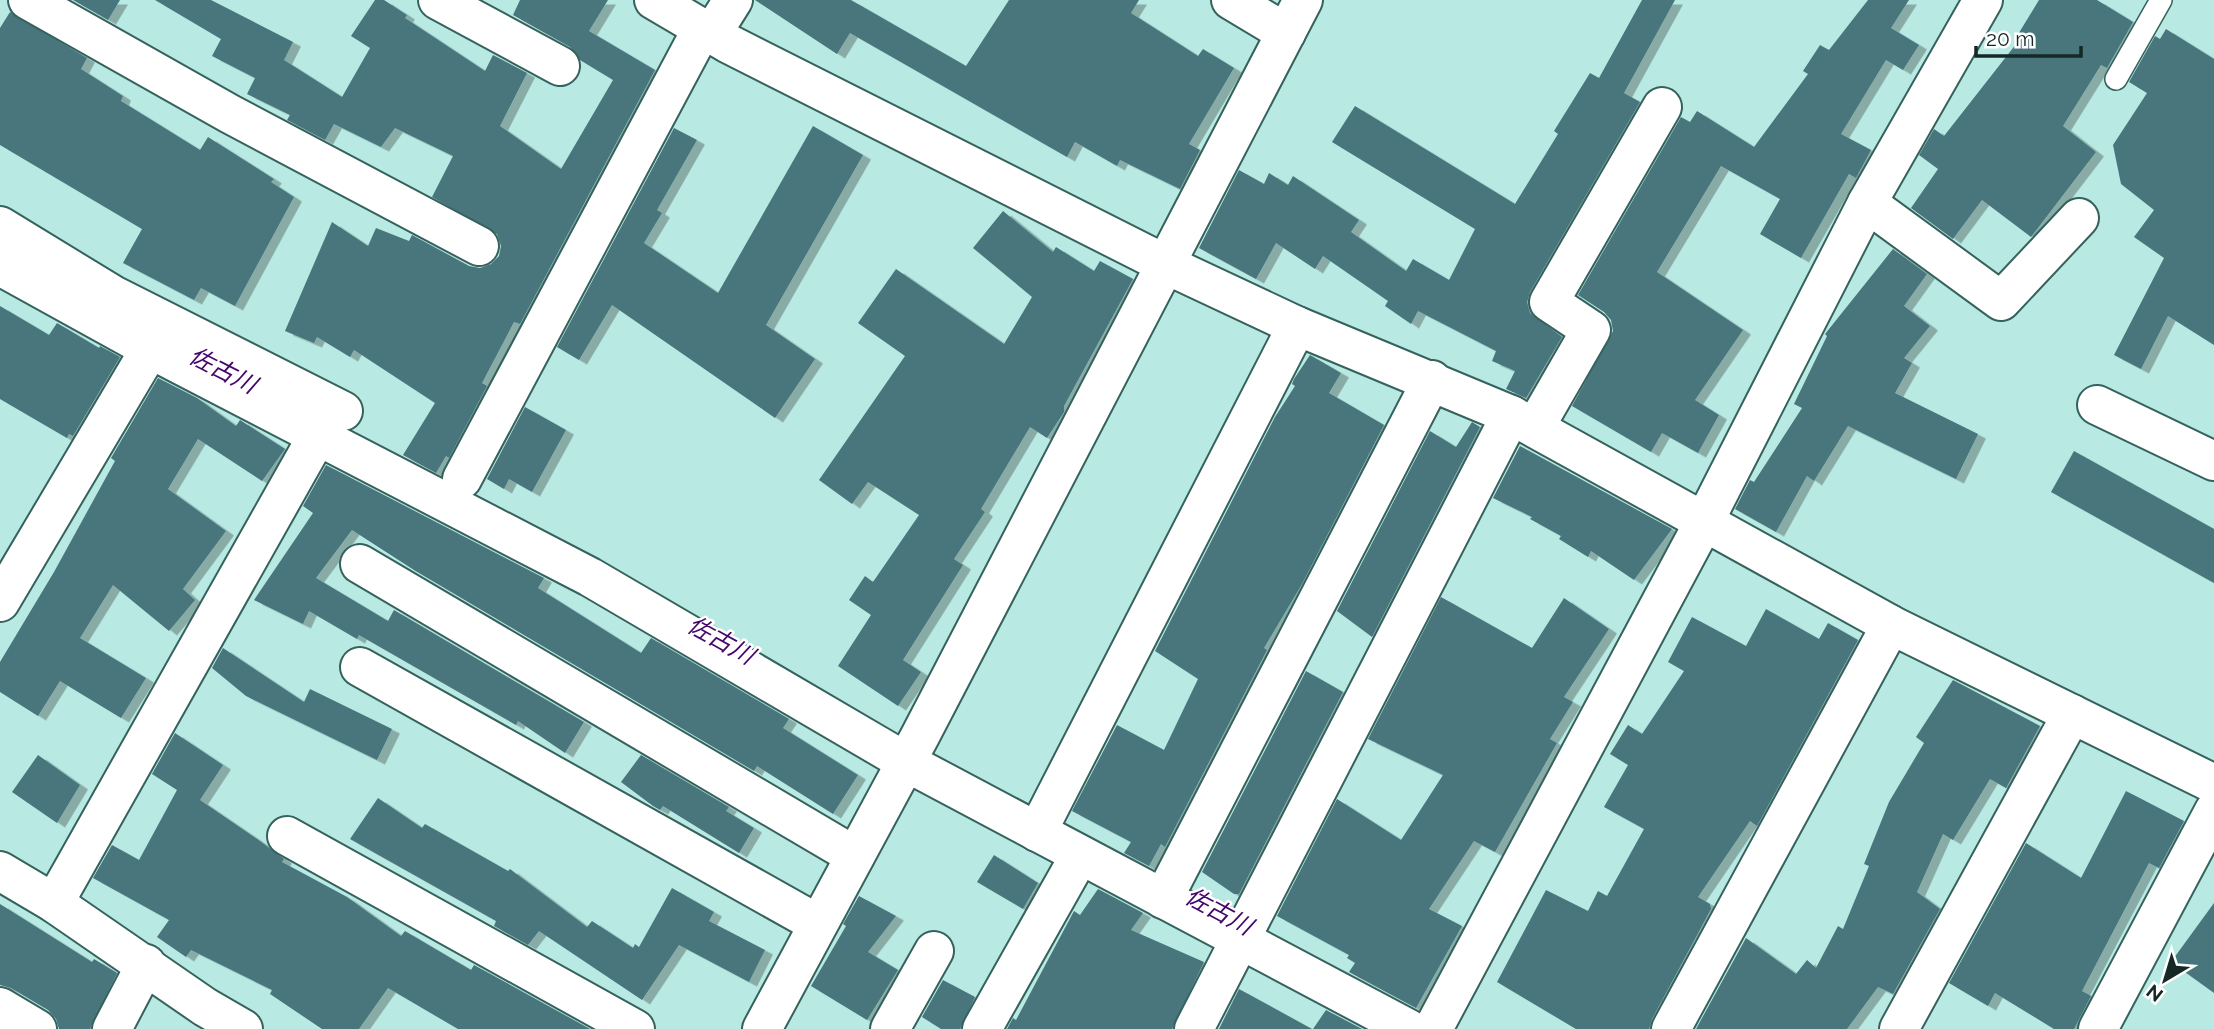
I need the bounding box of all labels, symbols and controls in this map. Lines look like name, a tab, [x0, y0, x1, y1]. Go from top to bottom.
scale bar	[1976, 14, 2081, 58]
text: 20 m	[1986, 26, 2034, 51]
water label: 佐古川	[184, 341, 264, 401]
water label: 佐古川	[682, 610, 762, 672]
water label: 佐古川	[1180, 881, 1260, 942]
north arrow	[2130, 945, 2200, 1015]
text: N	[2142, 980, 2167, 1007]

